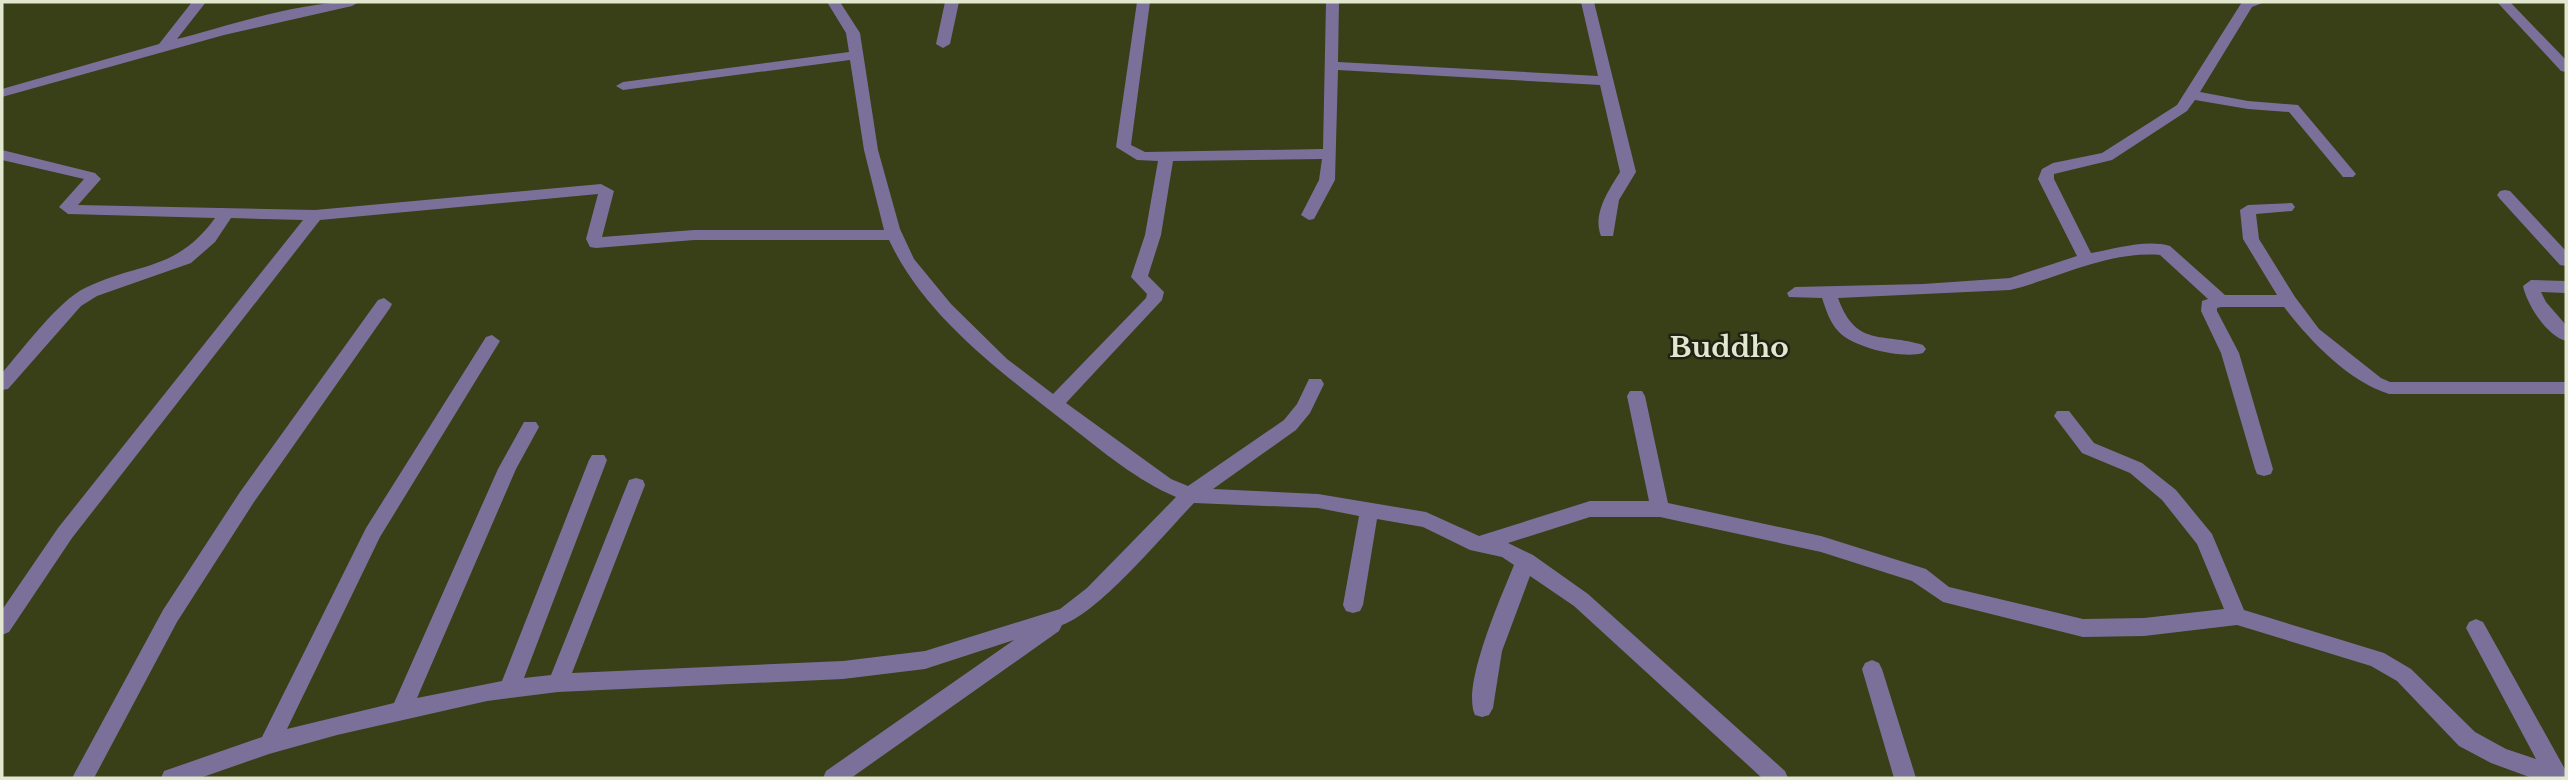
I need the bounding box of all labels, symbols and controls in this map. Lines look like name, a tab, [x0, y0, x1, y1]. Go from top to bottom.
district label: Buddho	[1669, 330, 1789, 365]

